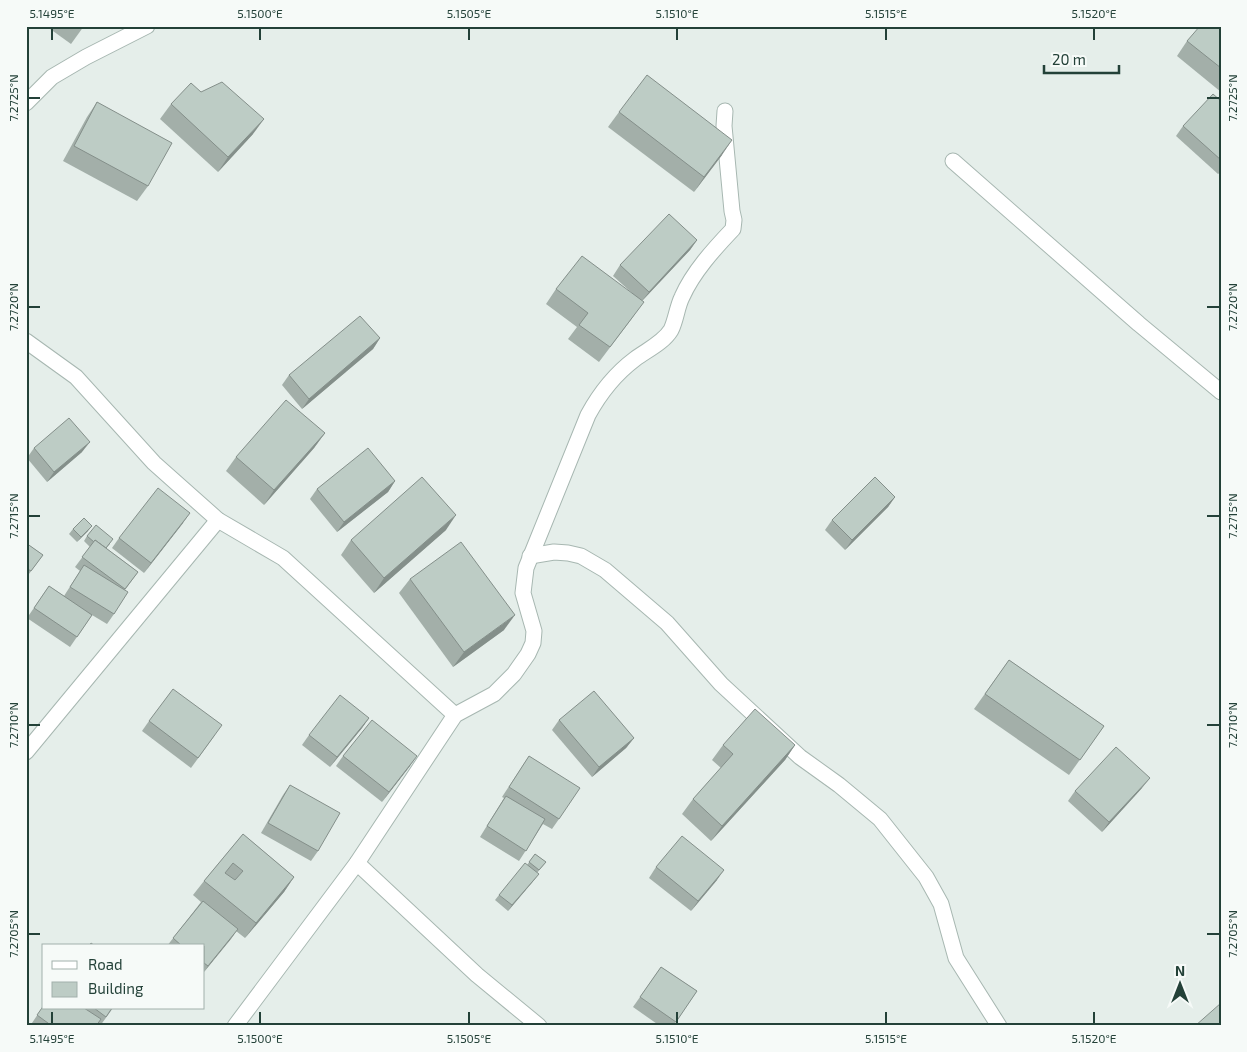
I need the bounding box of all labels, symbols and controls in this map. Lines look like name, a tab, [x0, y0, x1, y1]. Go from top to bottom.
text: 5.1495°E	[29, 6, 75, 20]
text: 5.1500°E	[237, 6, 283, 20]
text: 5.1505°E	[447, 6, 492, 20]
text: 5.1510°E	[656, 6, 699, 20]
text: 5.1515°E	[865, 6, 907, 20]
text: 5.1520°E	[1072, 6, 1117, 20]
scale bar	[1044, 42, 1120, 74]
text: 20 m	[1052, 50, 1086, 68]
text: 7.2725°N	[6, 74, 20, 122]
text: 7.2725°N	[1225, 74, 1239, 122]
text: 7.2720°N	[6, 283, 20, 331]
text: 7.2720°N	[1225, 283, 1239, 331]
text: 7.2715°N	[6, 493, 20, 539]
text: 7.2715°N	[1225, 493, 1239, 539]
text: 7.2710°N	[6, 702, 20, 748]
text: 7.2710°N	[1225, 702, 1239, 748]
text: 7.2705°N	[6, 910, 20, 958]
text: 7.2705°N	[1225, 910, 1239, 958]
legend	[42, 944, 205, 1010]
text: Road	[88, 955, 123, 973]
north arrow	[1154, 960, 1204, 1010]
text: N	[1175, 962, 1185, 979]
text: Building	[88, 979, 144, 997]
text: 5.1495°E	[29, 1031, 75, 1045]
text: 5.1500°E	[237, 1031, 283, 1045]
text: 5.1505°E	[447, 1031, 492, 1045]
text: 5.1510°E	[656, 1031, 699, 1045]
text: 5.1515°E	[865, 1031, 907, 1045]
text: 5.1520°E	[1072, 1031, 1117, 1045]

